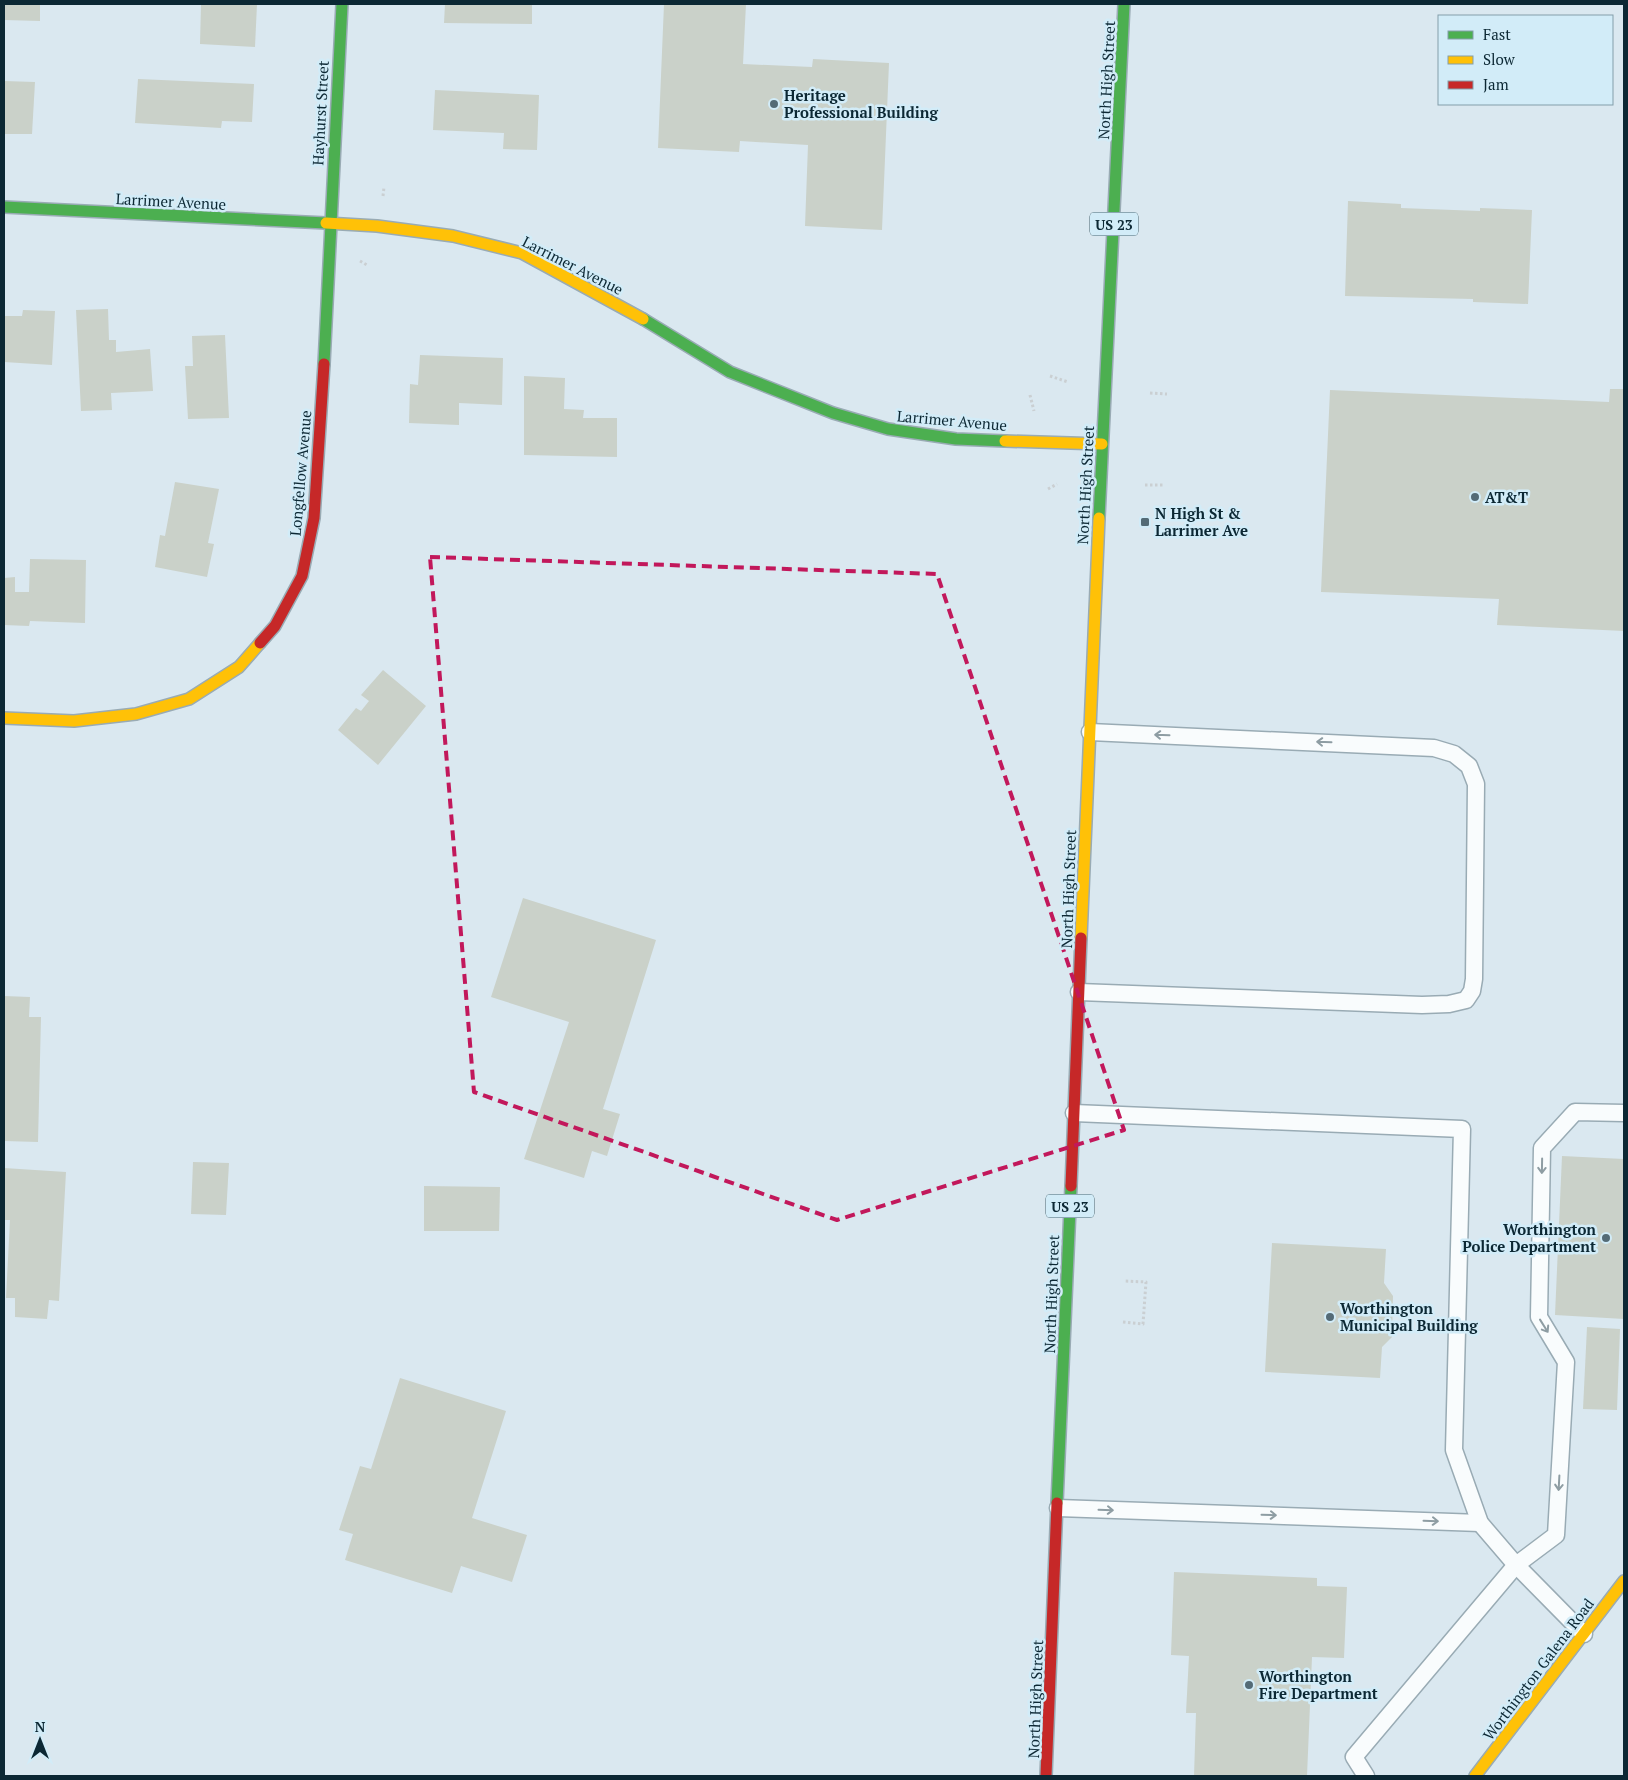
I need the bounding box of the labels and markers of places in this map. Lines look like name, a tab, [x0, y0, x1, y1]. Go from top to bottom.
place label: Heritage Professional Building	[784, 85, 938, 122]
marker: Heritage Professional Building	[768, 98, 780, 110]
place label: AT&T	[1485, 487, 1528, 507]
marker: AT&T	[1469, 491, 1481, 503]
place label: N High St & Larrimer Ave	[1155, 503, 1248, 540]
marker: N High St & Larrimer Ave	[1139, 516, 1151, 528]
place label: Worthington Police Department	[1462, 1219, 1596, 1256]
marker: Worthington Police Department	[1600, 1232, 1612, 1244]
place label: Worthington Municipal Building	[1340, 1298, 1478, 1335]
marker: Worthington Municipal Building	[1324, 1311, 1336, 1323]
place label: Worthington Fire Department	[1259, 1666, 1378, 1703]
marker: Worthington Fire Department	[1243, 1679, 1255, 1691]

